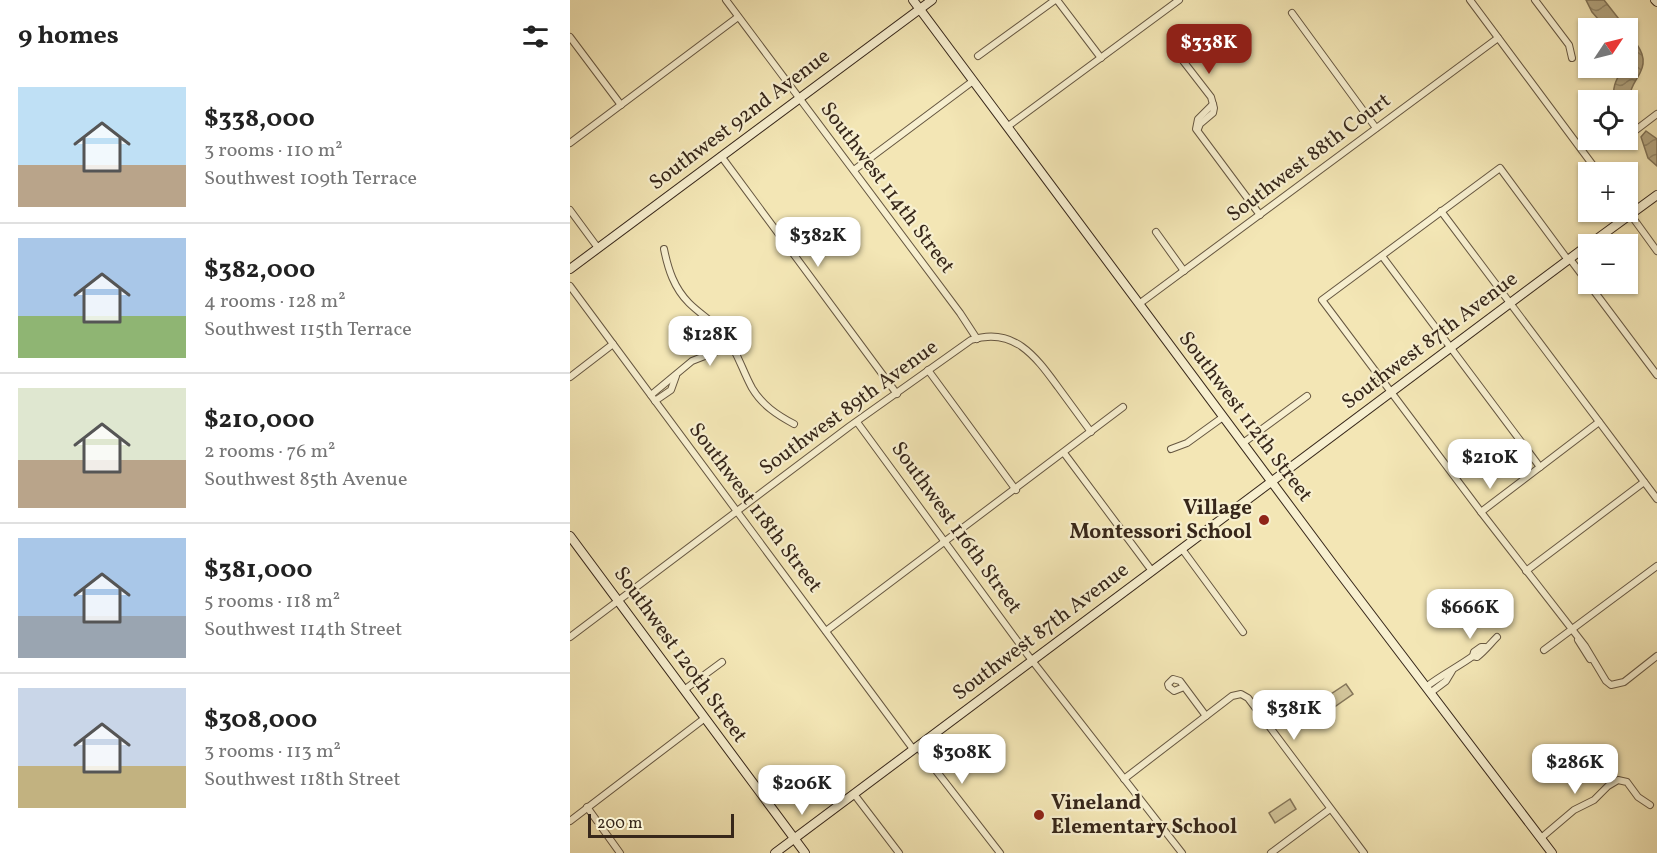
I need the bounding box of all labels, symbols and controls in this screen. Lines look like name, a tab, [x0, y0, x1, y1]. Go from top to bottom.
text: 9 homes	[18, 18, 119, 54]
north arrow	[1578, 18, 1638, 78]
map controls	[1578, 18, 1638, 294]
icon: filters	[519, 20, 552, 53]
pin: $338K	[1167, 24, 1251, 75]
text: $338K	[1181, 29, 1237, 57]
street label: Southwest 92nd Avenue	[644, 42, 836, 198]
street label: Southwest 88th Court	[1221, 87, 1397, 229]
button: locate	[1578, 90, 1638, 150]
street label: Southwest 114th Street	[813, 96, 961, 280]
text: $338,000	[204, 101, 315, 137]
icon: home	[66, 111, 138, 183]
text: 3 rooms · 110 m²	[204, 137, 343, 165]
button: +	[1578, 162, 1638, 222]
text: Southwest 109th Terrace	[204, 165, 417, 193]
pin: $382K	[776, 217, 860, 268]
text: $382K	[790, 222, 846, 250]
button: −	[1578, 234, 1638, 294]
text: $382,000	[204, 252, 315, 288]
icon: home	[66, 262, 138, 334]
street label: Southwest 87th Avenue	[1336, 265, 1524, 417]
text: 4 rooms · 128 m²	[204, 288, 346, 316]
text: Southwest 115th Terrace	[204, 316, 412, 344]
pin: $128K	[668, 316, 752, 367]
text: $128K	[683, 321, 737, 349]
street label: Southwest 112th Street	[1171, 326, 1319, 508]
street label: Southwest 89th Avenue	[754, 333, 944, 483]
text: $210,000	[204, 402, 315, 438]
icon: home	[66, 412, 138, 484]
street label: Southwest 118th Street	[681, 417, 829, 599]
street label: Southwest 116th Street	[884, 436, 1028, 620]
text: 2 rooms · 76 m²	[204, 438, 336, 466]
pin: $210K	[1448, 439, 1532, 490]
text: $210K	[1462, 444, 1518, 472]
text: Southwest 85th Avenue	[204, 466, 407, 494]
place label: Village Montessori School	[1069, 494, 1252, 547]
marker: Village Montessori School	[1257, 513, 1271, 527]
text: $381,000	[204, 552, 312, 588]
street label: Southwest 87th Avenue	[947, 556, 1135, 708]
street label: Southwest 120th Street	[606, 561, 754, 749]
icon: home	[66, 562, 138, 634]
text: 5 rooms · 118 m²	[204, 588, 340, 616]
pin: $666K	[1428, 589, 1512, 640]
text: $666K	[1441, 594, 1499, 622]
text: Southwest 114th Street	[204, 616, 402, 644]
pin: $381K	[1252, 690, 1336, 741]
text: $381K	[1267, 695, 1321, 723]
text: $308,000	[204, 702, 317, 738]
icon: home	[66, 712, 138, 784]
pin: $308K	[920, 734, 1004, 785]
text: 3 rooms · 113 m²	[204, 738, 341, 766]
text: $308K	[933, 739, 991, 767]
pin: $286K	[1533, 744, 1617, 795]
text: $286K	[1546, 749, 1604, 777]
pin: $206K	[760, 765, 844, 816]
text: Southwest 118th Street	[204, 766, 400, 794]
text: $206K	[772, 770, 832, 798]
place label: Vineland Elementary School	[1051, 789, 1237, 842]
marker: Vineland Elementary School	[1032, 808, 1046, 822]
scale bar	[588, 811, 734, 838]
text: 200 m	[597, 813, 642, 835]

